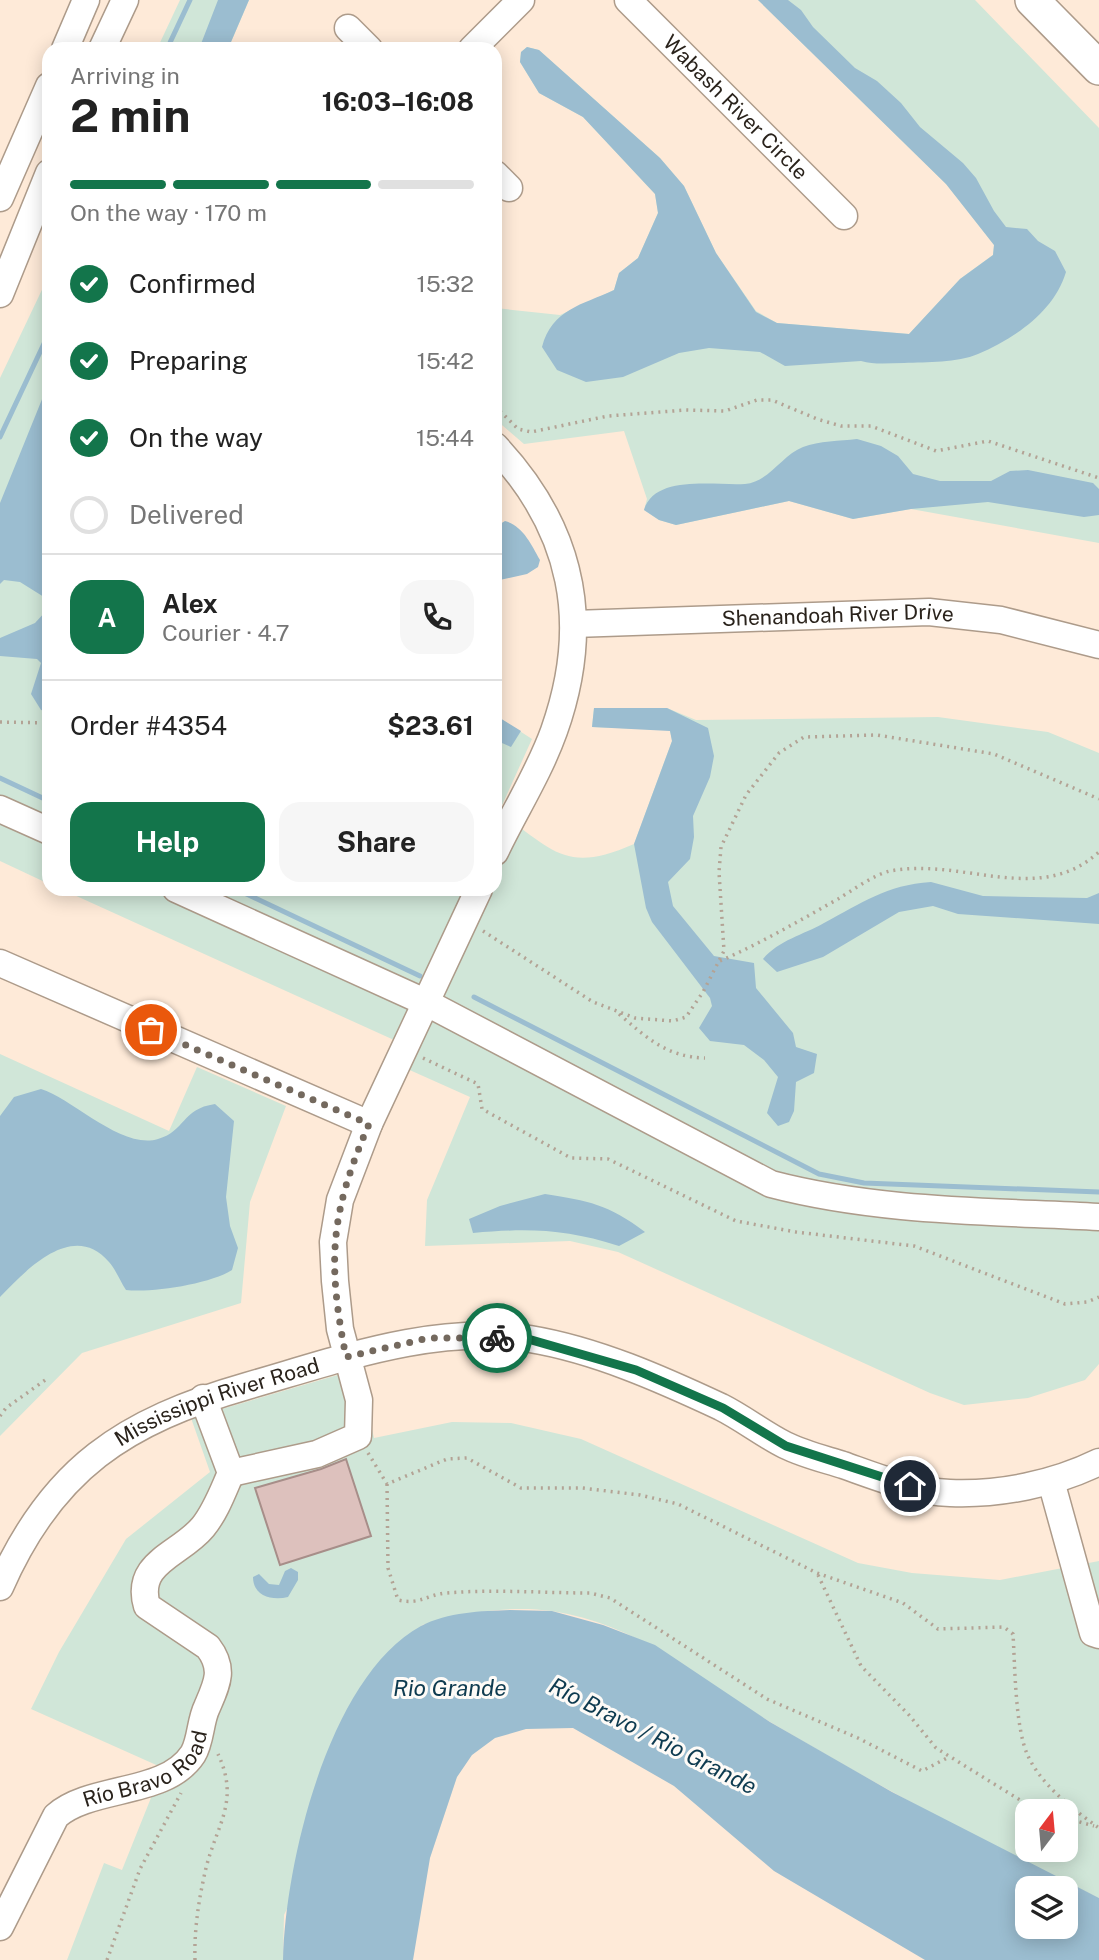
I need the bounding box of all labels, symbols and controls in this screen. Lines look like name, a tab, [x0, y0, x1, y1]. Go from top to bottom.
street label: Wabash River Circle	[658, 30, 813, 185]
text: Arriving in	[70, 62, 180, 89]
text: 16:03–16:08	[322, 86, 474, 117]
text: 2 min	[70, 88, 190, 142]
text: On the way · 170 m	[70, 199, 267, 226]
icon: check	[70, 265, 108, 303]
text: Confirmed	[129, 268, 256, 299]
text: 15:32	[417, 270, 474, 297]
icon: check	[70, 342, 108, 380]
text: Preparing	[129, 345, 248, 376]
text: 15:42	[417, 347, 474, 374]
icon: check	[70, 419, 108, 457]
text: On the way	[129, 422, 263, 453]
text: 15:44	[416, 424, 474, 451]
text: Delivered	[129, 499, 244, 530]
button: phone	[400, 580, 474, 654]
text: Alex	[162, 588, 218, 619]
street label: Shenandoah River Drive	[721, 599, 955, 631]
text: A	[98, 602, 116, 633]
text: Courier · 4.7	[162, 619, 290, 646]
text: Order #4354	[70, 710, 227, 741]
text: $23.61	[387, 710, 474, 741]
button: Help	[70, 802, 265, 882]
button: Share	[279, 802, 474, 882]
pin	[121, 1000, 181, 1060]
icon: bag	[132, 1011, 170, 1049]
courier	[462, 1303, 532, 1373]
icon: bike	[478, 1319, 516, 1357]
street label: Mississippi River Road	[110, 1352, 322, 1451]
pin	[880, 1456, 940, 1516]
icon: home	[891, 1467, 929, 1505]
water label: Río Bravo / Rio Grande	[545, 1671, 761, 1800]
water label: Rio Grande	[393, 1674, 507, 1701]
street label: Río Bravo Road	[80, 1728, 212, 1812]
north arrow	[1015, 1799, 1078, 1862]
map controls	[1015, 1799, 1078, 1939]
button: layers	[1015, 1876, 1078, 1939]

